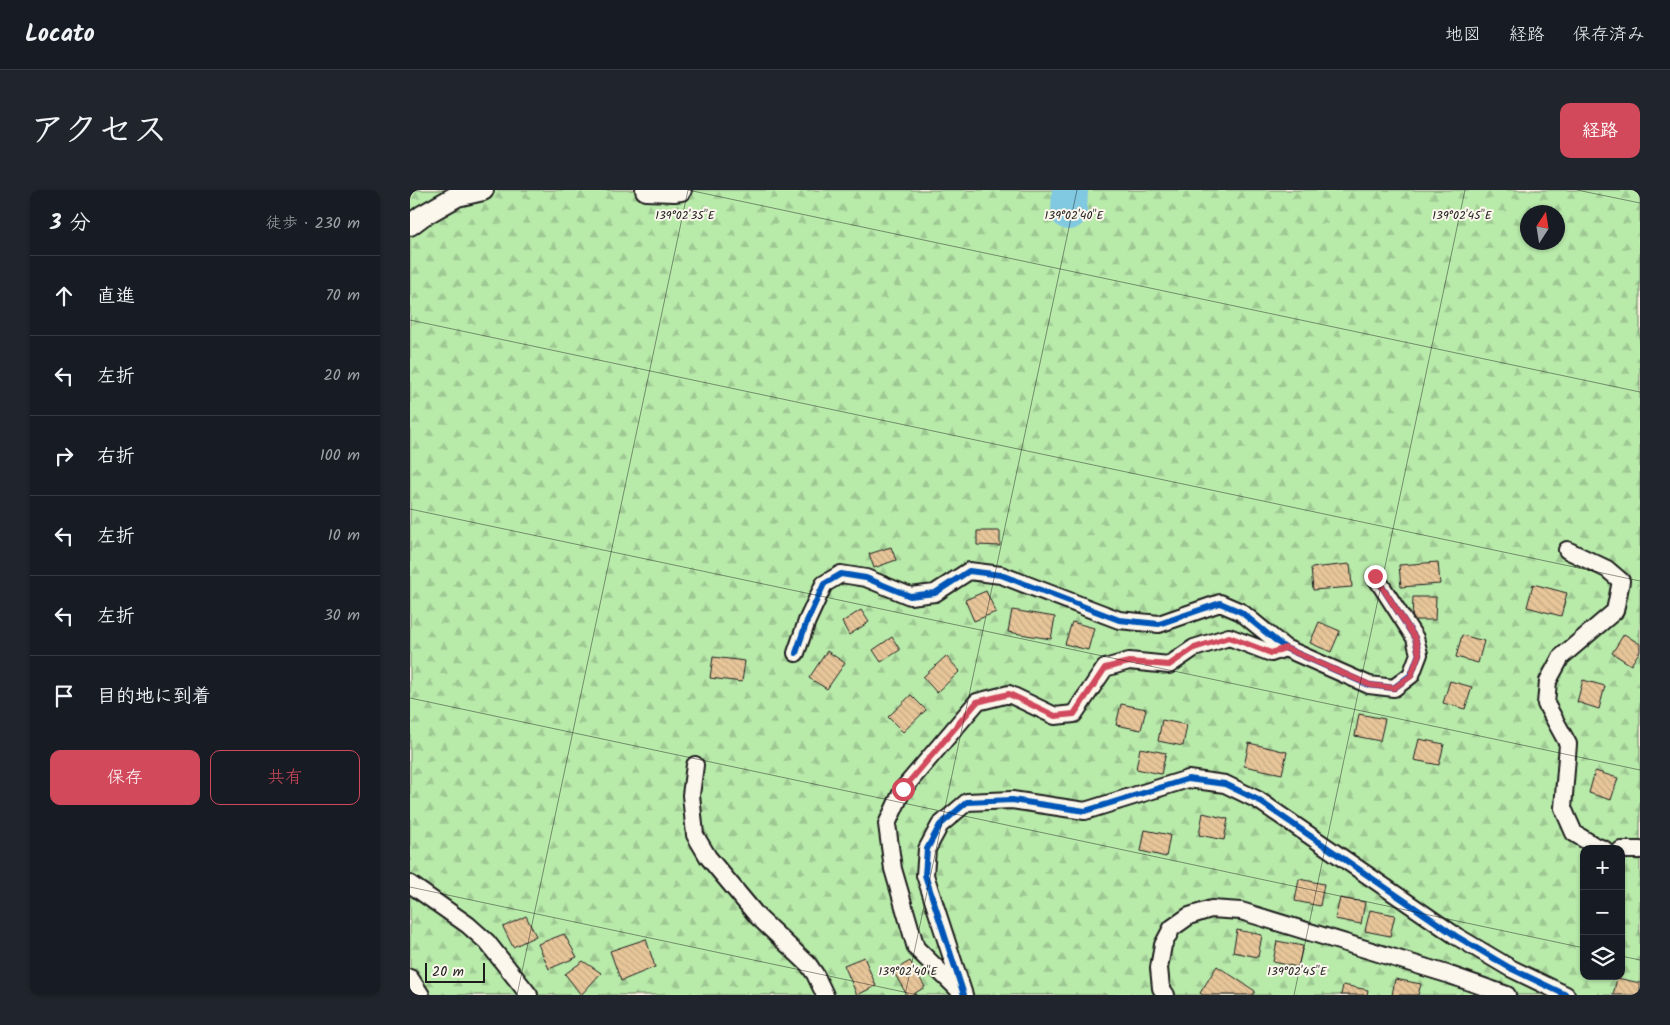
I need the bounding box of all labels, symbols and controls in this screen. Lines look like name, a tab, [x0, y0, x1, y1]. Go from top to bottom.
text: Locato	[25, 15, 95, 54]
text: 地図	[1445, 21, 1481, 50]
text: 経路	[1509, 21, 1545, 50]
text: 保存済み	[1573, 21, 1645, 50]
button: 経路	[1560, 103, 1640, 158]
text: アクセス	[30, 104, 168, 160]
north arrow	[1520, 205, 1565, 250]
text: 139°02'35"E	[655, 206, 716, 225]
text: 139°02'40"E	[1045, 206, 1104, 225]
text: 139°02'45"E	[1432, 206, 1493, 225]
text: 3 分	[50, 207, 91, 240]
text: 徒歩 · 230 m	[266, 211, 360, 236]
icon: ahead	[50, 282, 78, 310]
text: 直進	[97, 282, 135, 312]
text: 70 m	[325, 283, 360, 308]
icon: left	[50, 362, 78, 390]
text: 左折	[97, 362, 135, 392]
text: 20 m	[324, 363, 360, 388]
icon: right	[50, 442, 78, 470]
text: 右折	[97, 442, 135, 472]
text: 100 m	[320, 443, 360, 468]
icon: left	[50, 522, 78, 550]
text: 左折	[97, 522, 135, 552]
text: 10 m	[328, 523, 360, 548]
route end	[1364, 565, 1387, 588]
icon: left	[50, 602, 78, 630]
text: 左折	[97, 602, 135, 632]
text: 30 m	[324, 603, 360, 628]
icon: arrive	[50, 682, 78, 710]
text: 目的地に到着	[97, 682, 211, 712]
button: 保存	[50, 750, 200, 805]
button: 共有	[210, 750, 360, 805]
route start	[892, 778, 915, 801]
map controls	[1580, 845, 1625, 980]
button: +	[1580, 845, 1625, 890]
button: −	[1580, 890, 1625, 935]
button: layers	[1580, 935, 1625, 980]
scale bar	[425, 960, 485, 983]
text: 20 m	[432, 961, 464, 983]
text: 139°02'40"E	[879, 962, 938, 981]
text: 139°02'45"E	[1267, 962, 1328, 981]

